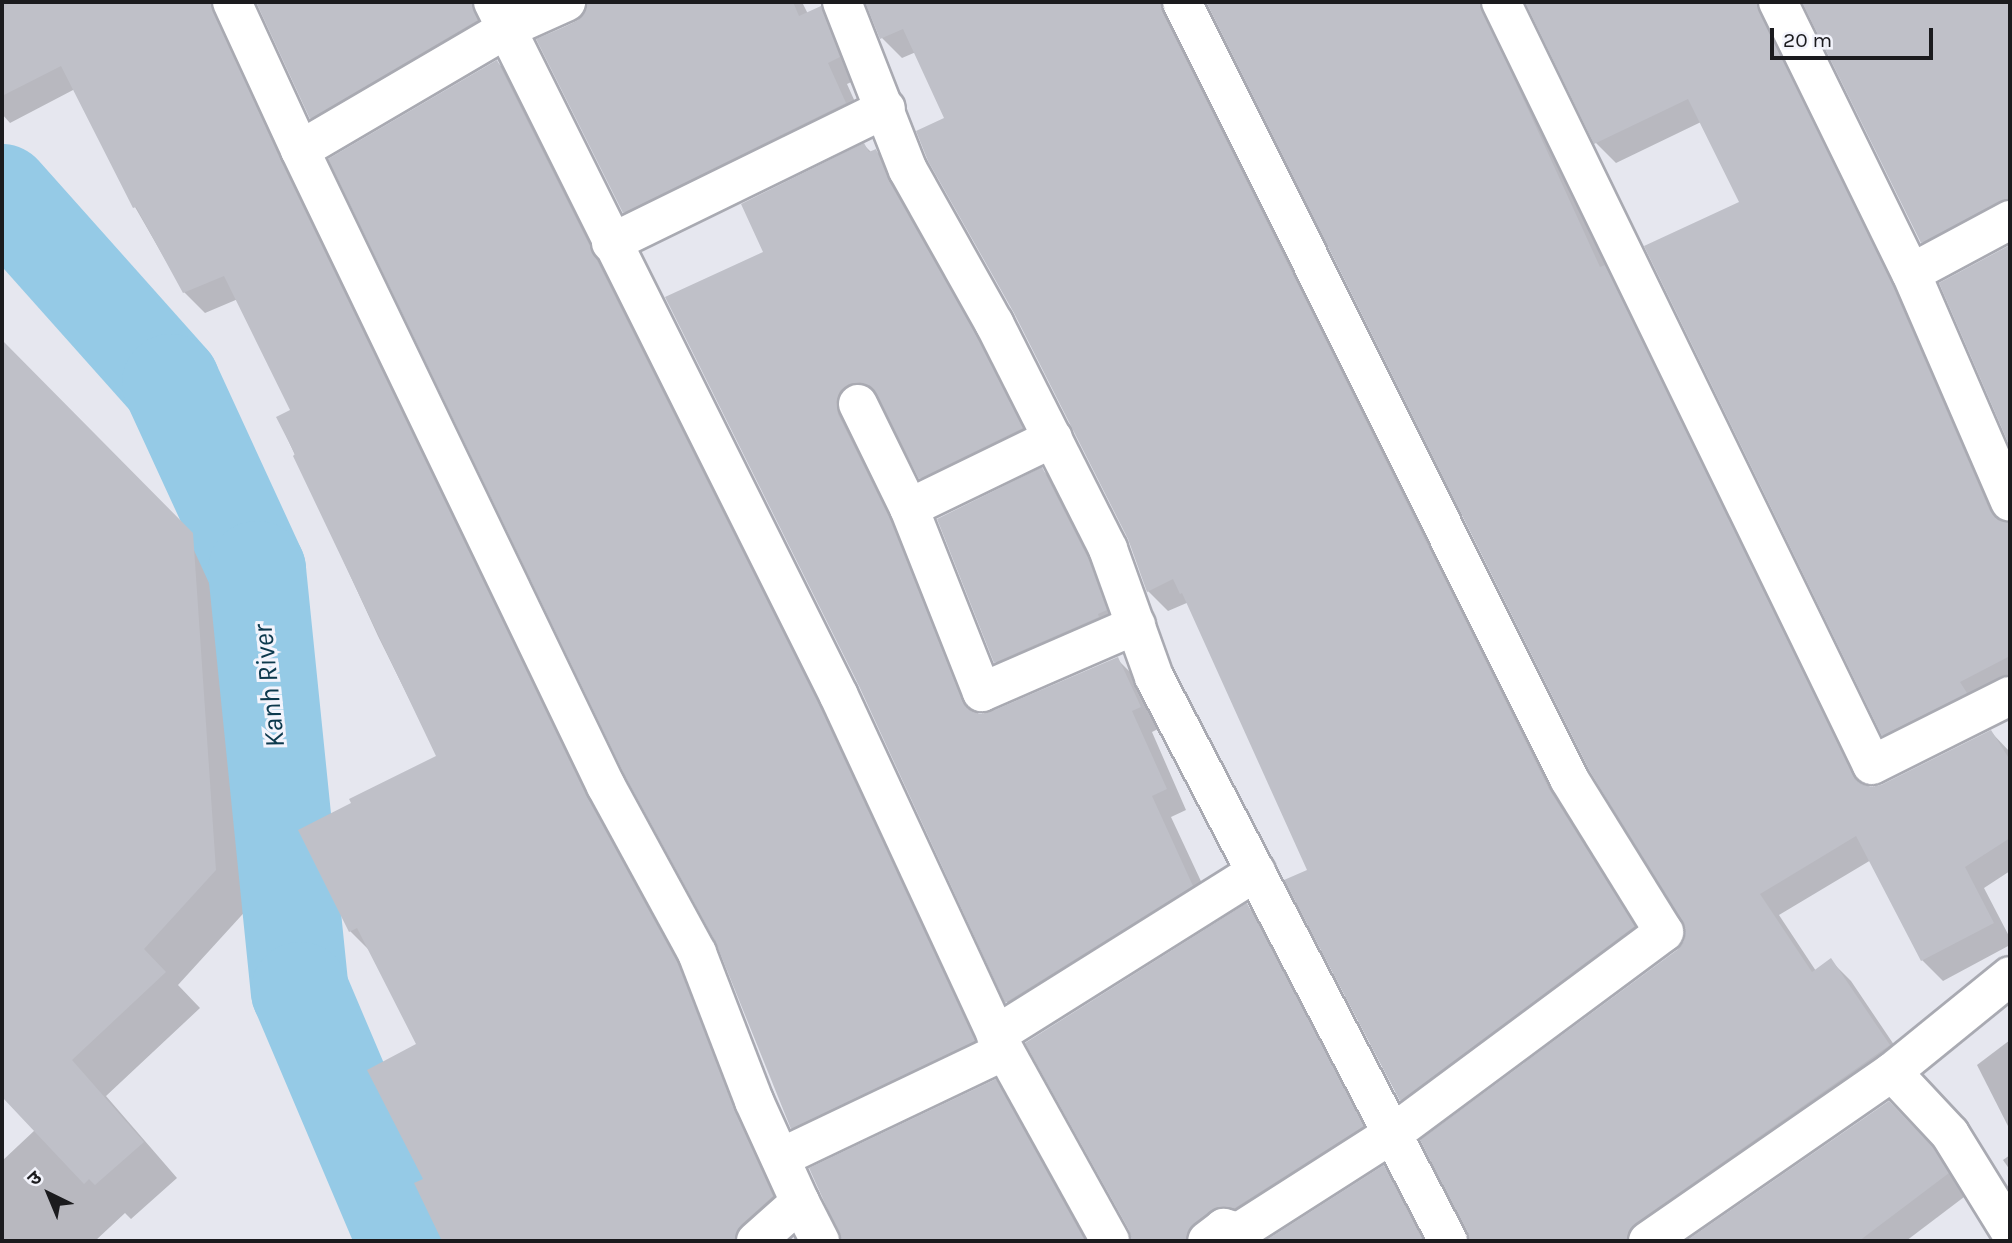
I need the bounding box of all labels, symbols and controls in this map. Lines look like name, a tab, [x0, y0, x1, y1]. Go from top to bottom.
scale bar	[1774, 14, 1937, 58]
text: 20 m	[1783, 28, 1832, 52]
water label: Kanh River	[246, 623, 292, 749]
north arrow	[14, 1159, 84, 1229]
text: उ	[23, 1167, 46, 1190]

